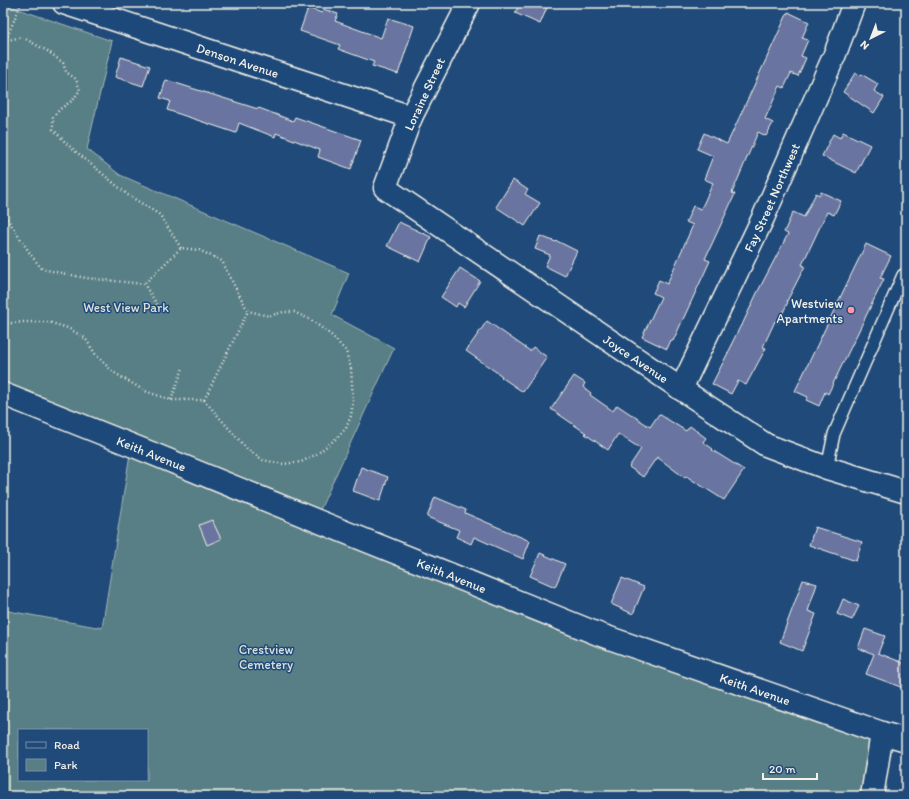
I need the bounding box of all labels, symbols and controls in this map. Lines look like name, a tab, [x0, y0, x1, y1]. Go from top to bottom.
north arrow	[851, 18, 891, 58]
text: N	[858, 38, 872, 52]
street label: Denson Avenue	[195, 40, 281, 81]
street label: Loraine Street	[401, 55, 448, 133]
street label: Fay Street Northwest	[741, 141, 803, 254]
place label: Westview Apartments	[777, 296, 843, 326]
park label: West View Park	[83, 300, 169, 315]
marker: Westview Apartments	[846, 305, 856, 315]
street label: Joyce Avenue	[600, 332, 671, 386]
street label: Keith Avenue	[114, 433, 188, 475]
street label: Keith Avenue	[415, 555, 489, 596]
park label: Crestview Cemetery	[239, 642, 294, 672]
street label: Keith Avenue	[718, 670, 792, 708]
legend	[18, 729, 148, 781]
text: Road	[54, 738, 80, 752]
scale bar	[763, 755, 817, 781]
text: Park	[54, 758, 78, 772]
text: 20 m	[769, 762, 796, 776]

